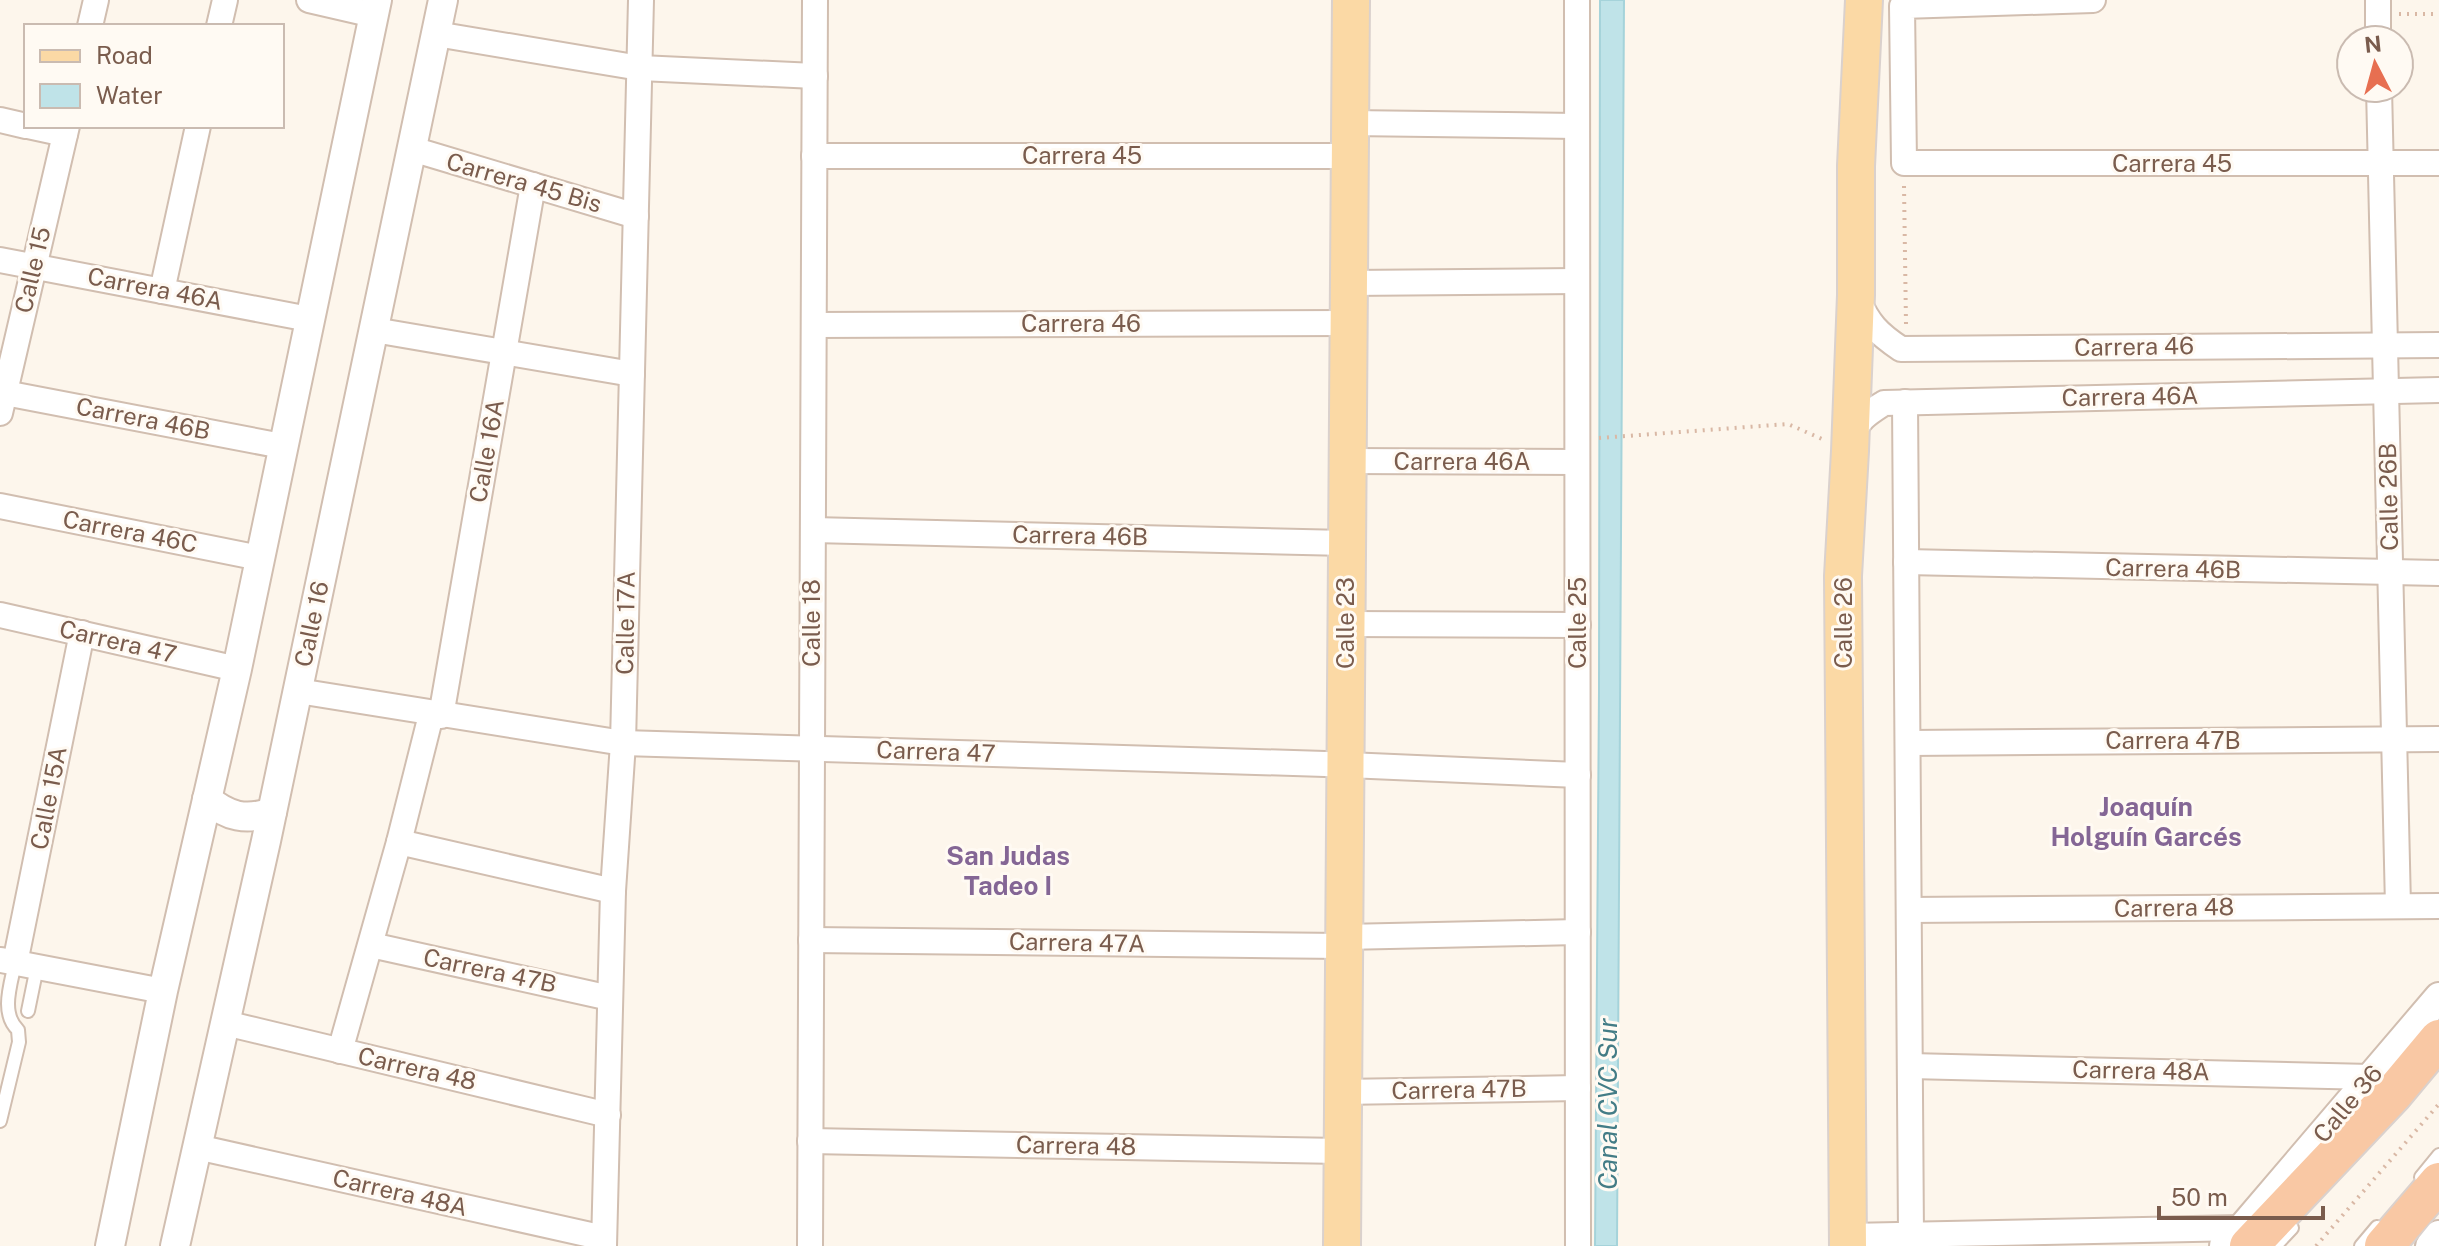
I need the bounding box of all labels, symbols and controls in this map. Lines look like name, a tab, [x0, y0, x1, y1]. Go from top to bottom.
legend	[24, 24, 284, 128]
north arrow	[2335, 24, 2415, 104]
text: N	[2363, 30, 2383, 58]
text: Road	[96, 41, 153, 69]
text: Water	[96, 81, 163, 109]
street label: Carrera 45	[1022, 141, 1142, 169]
street label: Carrera 45 Bis	[443, 147, 605, 218]
street label: Carrera 45	[2112, 149, 2232, 177]
street label: Calle 15	[9, 224, 56, 316]
street label: Carrera 46A	[85, 261, 225, 315]
street label: Carrera 46	[1021, 309, 1141, 337]
street label: Carrera 46	[2074, 331, 2194, 361]
street label: Carrera 46A	[2061, 381, 2199, 411]
street label: Carrera 46B	[74, 391, 213, 445]
street label: Calle 16A	[463, 397, 509, 505]
street label: Calle 26B	[2373, 443, 2403, 551]
street label: Carrera 46A	[1394, 447, 1530, 475]
street label: Carrera 46C	[61, 504, 200, 558]
street label: Carrera 46B	[1012, 520, 1148, 550]
street label: Carrera 46B	[2105, 553, 2241, 583]
street label: Calle 17A	[610, 571, 640, 675]
street label: Calle 23	[1331, 577, 1359, 669]
street label: Calle 25	[1563, 577, 1591, 669]
street label: Calle 26	[1829, 577, 1857, 669]
street label: Calle 16	[288, 578, 334, 669]
street label: Calle 18	[797, 579, 825, 667]
street label: Carrera 47	[57, 614, 180, 668]
street label: Carrera 47B	[2105, 726, 2241, 754]
street label: Carrera 47	[876, 735, 996, 767]
street label: Calle 15A	[24, 744, 72, 852]
district label: Joaquín Holguín Garcés	[2050, 791, 2242, 852]
district label: San Judas Tadeo I	[946, 840, 1070, 901]
street label: Carrera 48	[2114, 892, 2234, 922]
street label: Carrera 47A	[1009, 927, 1145, 957]
street label: Carrera 47B	[421, 942, 559, 998]
water label: Canal CVC Sur	[1592, 1018, 1623, 1190]
street label: Carrera 48	[355, 1041, 479, 1095]
street label: Carrera 48A	[2072, 1055, 2210, 1085]
street label: Calle 36	[2307, 1059, 2388, 1148]
street label: Carrera 47B	[1391, 1074, 1527, 1104]
street label: Carrera 48	[1016, 1130, 1136, 1160]
street label: Carrera 48A	[330, 1163, 470, 1221]
scale bar	[2159, 1170, 2323, 1220]
text: 50 m	[2171, 1183, 2228, 1211]

